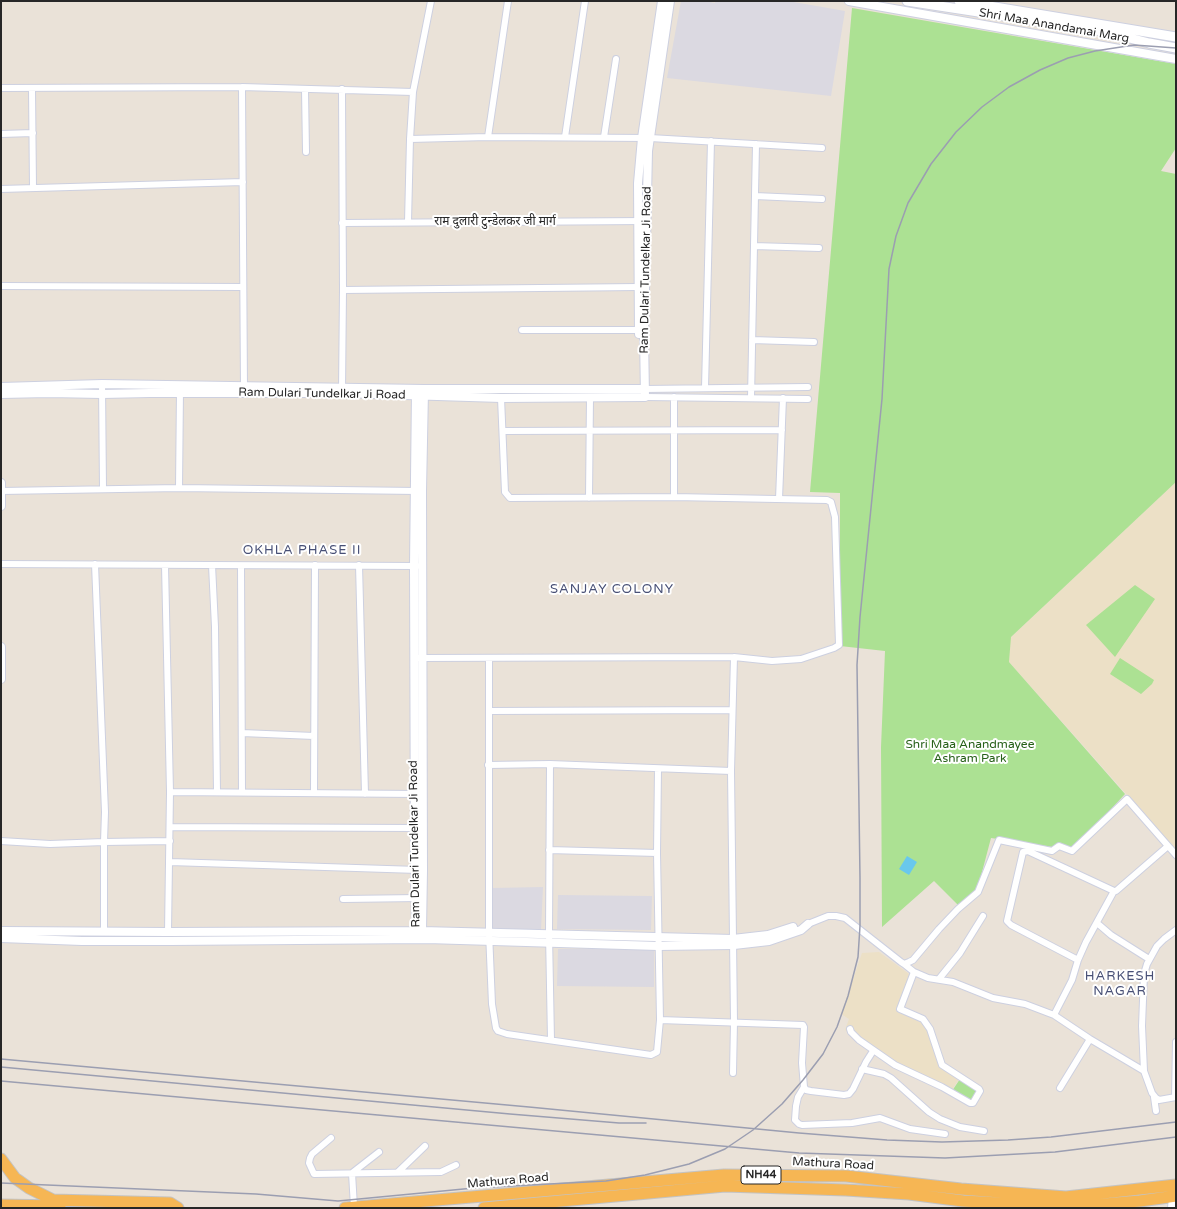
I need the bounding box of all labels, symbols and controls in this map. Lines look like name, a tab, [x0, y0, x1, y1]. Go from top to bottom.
street label: Shri Maa Anandamai Marg	[978, 6, 1130, 46]
street label: Ram Dulari Tundelkar Ji Road	[637, 186, 655, 354]
street label: राम दुलारी टुन्डेलकर जी मार्ग	[434, 215, 556, 229]
street label: Ram Dulari Tundelkar Ji Road	[238, 385, 406, 403]
district label: OKHLA PHASE II	[243, 543, 361, 559]
district label: SANJAY COLONY	[550, 582, 674, 598]
park label: Shri Maa Anandmayee Ashram Park	[906, 738, 1034, 766]
street label: Ram Dulari Tundelkar Ji Road	[406, 760, 424, 928]
district label: HARKESH NAGAR	[1085, 969, 1155, 1000]
street label: Mathura Road	[792, 1155, 874, 1173]
road number: NH44	[741, 1166, 781, 1184]
street label: Mathura Road	[467, 1170, 549, 1192]

